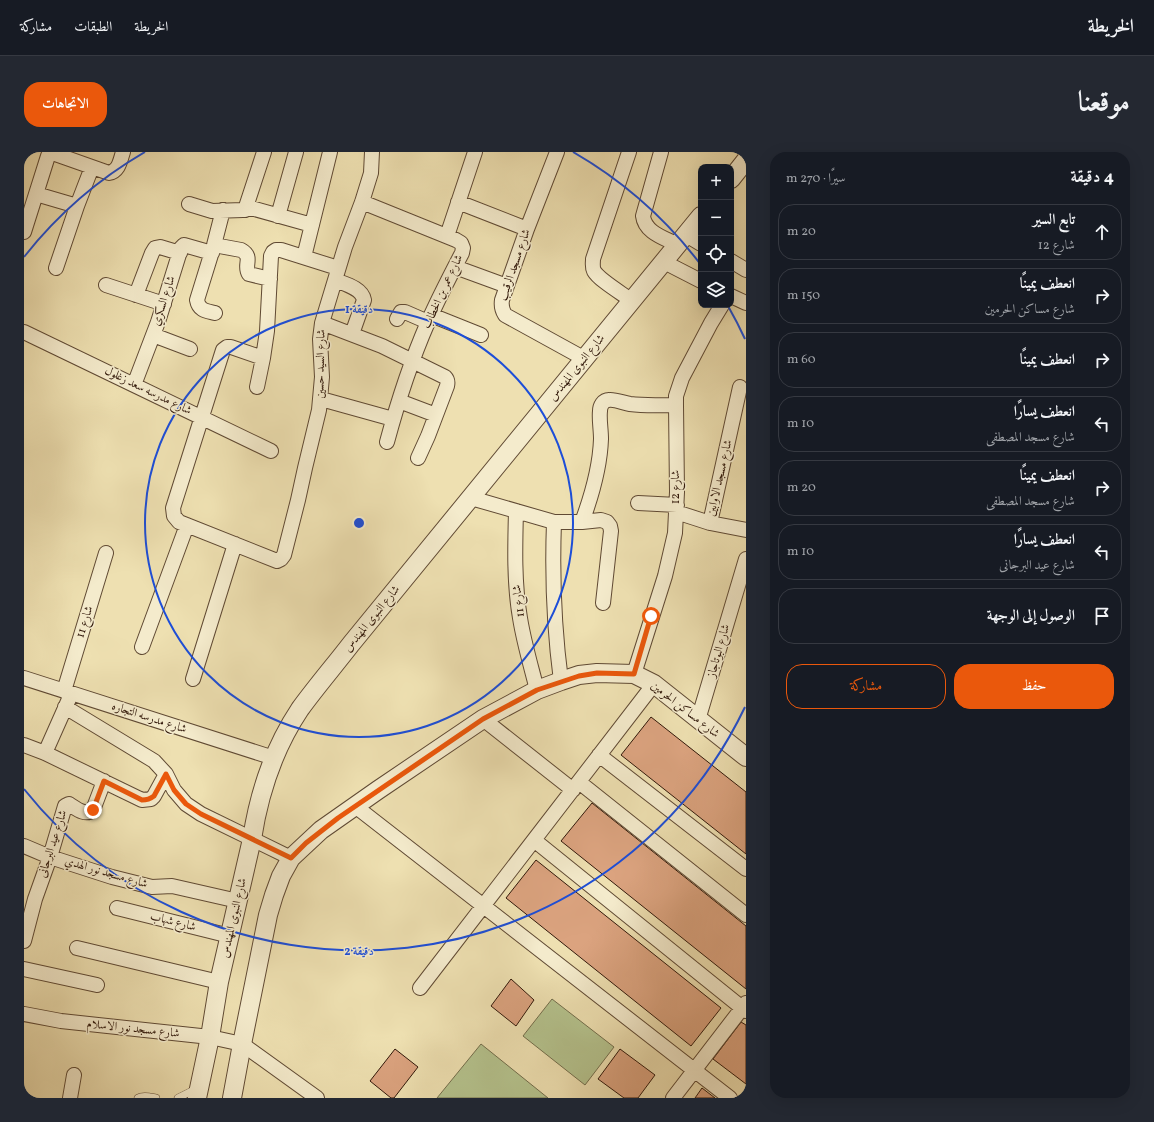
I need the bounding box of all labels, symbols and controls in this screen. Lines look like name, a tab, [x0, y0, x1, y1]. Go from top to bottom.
text: الخريطة	[1088, 14, 1134, 40]
text: مشاركة	[20, 18, 52, 37]
text: الطبقات	[74, 18, 112, 37]
text: الخريطة	[134, 18, 168, 37]
button: الاتجاهات	[24, 82, 107, 127]
text: موقعنا	[1078, 84, 1130, 123]
map controls	[698, 164, 734, 308]
button: +	[698, 164, 734, 200]
text: 4 دقيقة	[1071, 166, 1114, 189]
text: سيرًا · 270 m	[786, 170, 845, 188]
button: −	[698, 200, 734, 236]
text: تابع السير	[1033, 210, 1075, 231]
icon: ahead	[1091, 221, 1113, 243]
text: 20 m	[787, 223, 816, 241]
street label: شارع مسجد الرقيب	[495, 227, 537, 304]
button: locate	[698, 236, 734, 272]
text: شارع 12	[1038, 237, 1075, 255]
street label: شارع عمر بن الخطاب	[419, 252, 469, 333]
button: layers	[698, 272, 734, 308]
street label: شارع السكري	[148, 274, 182, 329]
text: انعطف يمينًا	[1020, 274, 1075, 295]
icon: right	[1091, 285, 1113, 307]
text: 150 m	[787, 287, 820, 305]
text: شارع مساكن الحرمين	[985, 301, 1075, 319]
text: 1 دقيقة	[345, 302, 373, 318]
street label: شارع السيد حسين	[312, 329, 332, 399]
street label: شارع النبوى المهندس	[545, 331, 611, 406]
icon: right	[1091, 349, 1113, 371]
text: انعطف يمينًا	[1020, 350, 1075, 371]
text: 60 m	[787, 351, 816, 369]
street label: شارع مدرسه سعد زغلول	[101, 363, 194, 421]
text: انعطف يسارًا	[1014, 402, 1075, 423]
icon: left	[1091, 413, 1113, 435]
text: 10 m	[787, 415, 814, 433]
text: شارع مسجد المصطفى	[986, 429, 1075, 447]
street label: شارع مسجد الاوابين	[703, 438, 739, 518]
text: انعطف يمينًا	[1020, 466, 1075, 487]
street label: شارع 12	[668, 470, 686, 504]
icon: right	[1091, 477, 1113, 499]
text: 20 m	[787, 479, 816, 497]
text: شارع مسجد المصطفى	[986, 493, 1075, 511]
centre of rings	[352, 516, 366, 530]
text: انعطف يسارًا	[1014, 530, 1075, 551]
icon: left	[1091, 541, 1113, 563]
text: 10 m	[787, 543, 814, 561]
text: شارع عيد البرجانى	[999, 557, 1075, 575]
street label: شارع النبوى المهندس	[340, 582, 406, 657]
street label: شارع 11	[509, 583, 531, 618]
street label: شارع 11	[73, 604, 99, 640]
icon: arrive	[1091, 605, 1113, 627]
text: الوصول إلى الوجهة	[987, 606, 1075, 627]
route start	[642, 607, 660, 625]
street label: شارع البوتاجاز	[703, 622, 736, 681]
button: مشاركة	[786, 664, 946, 709]
button: حفظ	[954, 664, 1114, 709]
street label: شارع مساكن الحرمين	[646, 678, 723, 744]
street label: شارع مدرسه التجاره	[109, 698, 189, 740]
route end	[84, 801, 102, 819]
street label: شارع عيد البرجانى	[35, 808, 73, 880]
street label: شارع مسجد نور الهدي	[62, 853, 150, 894]
street label: شارع النبوى المهندس	[217, 876, 253, 960]
street label: شارع شهاب	[148, 909, 198, 937]
text: 2 دقيقة	[344, 944, 374, 960]
street label: شارع مسجد نور الاسلام	[85, 1016, 181, 1044]

